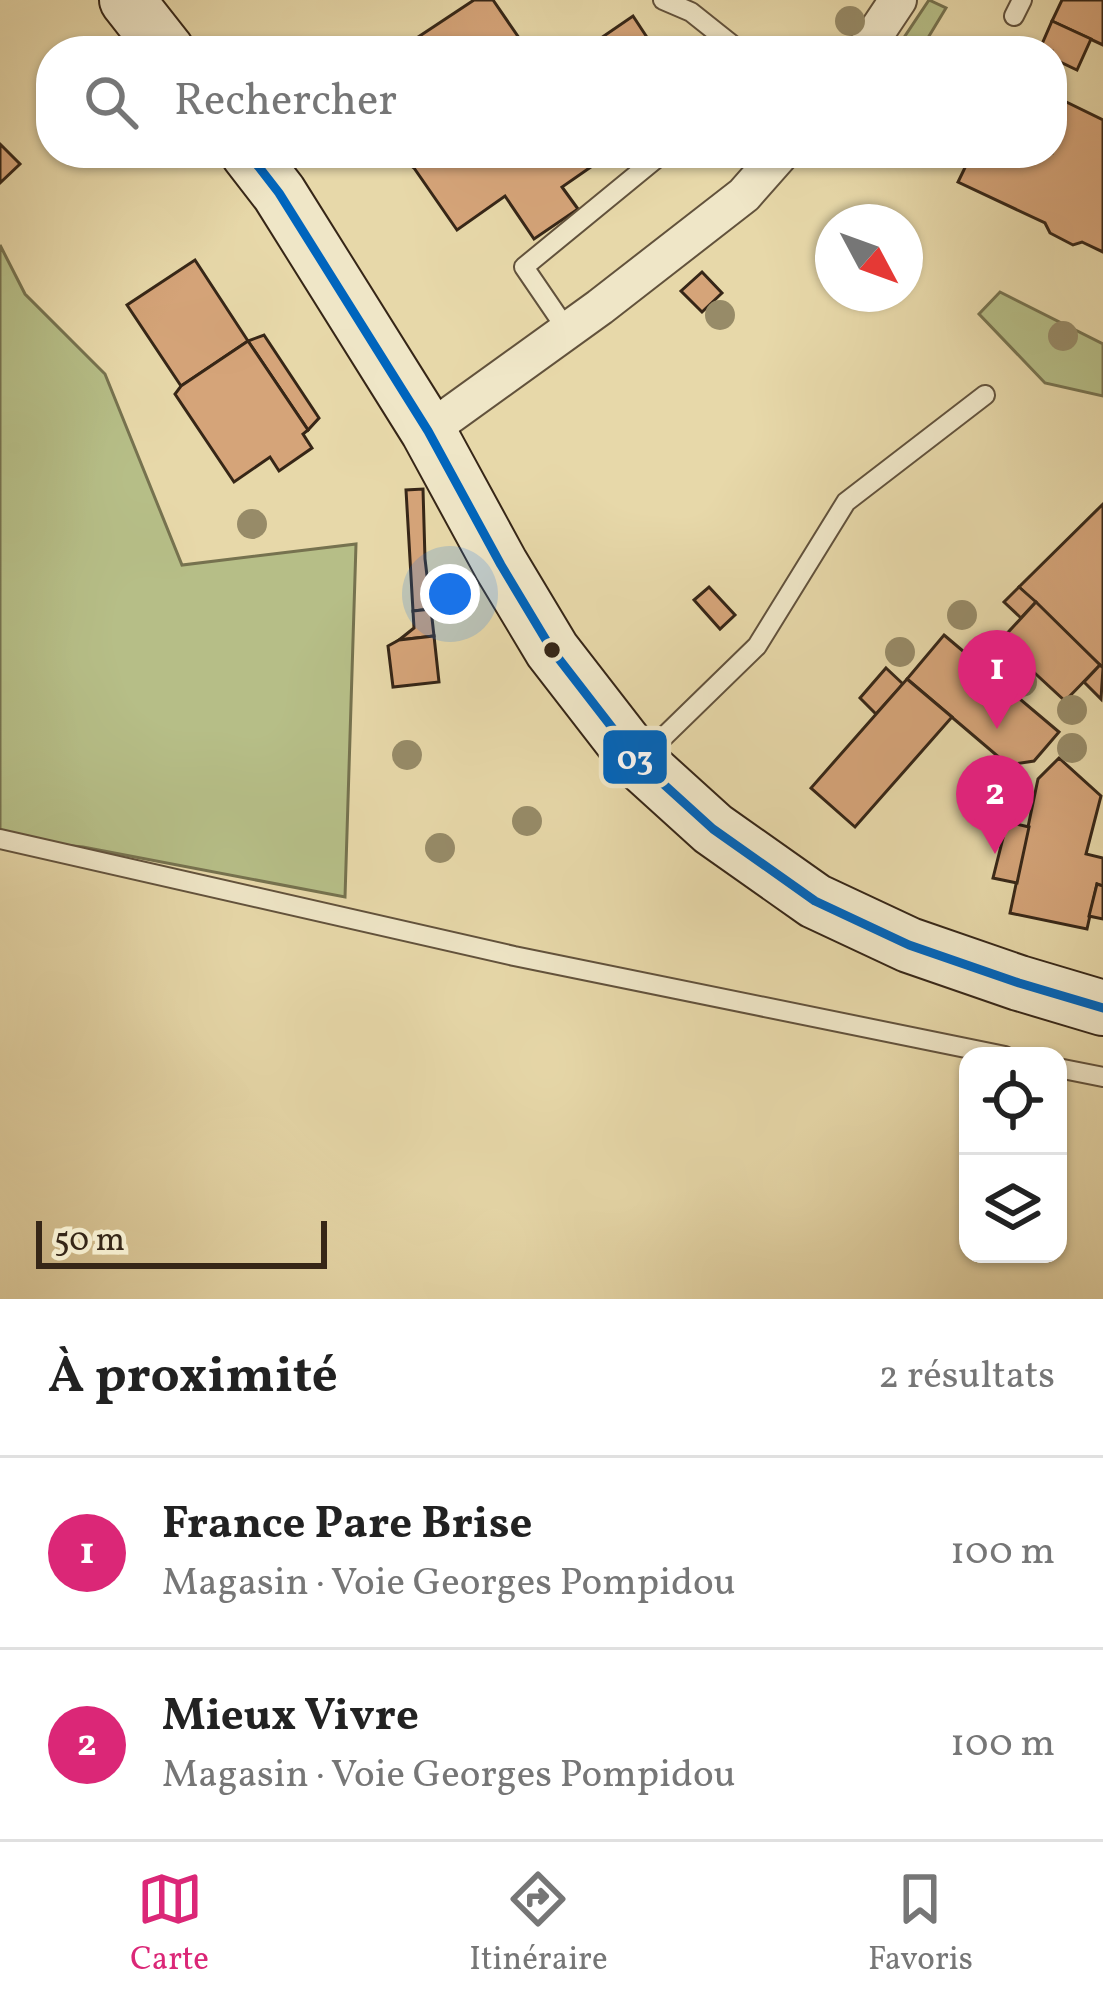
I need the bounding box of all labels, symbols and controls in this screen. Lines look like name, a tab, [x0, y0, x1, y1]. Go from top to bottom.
search box	[36, 36, 1067, 168]
icon: search	[78, 69, 144, 135]
text: Rechercher	[174, 71, 397, 134]
north arrow	[815, 204, 923, 312]
your location	[420, 564, 480, 624]
pin: 1	[958, 630, 1036, 729]
unlabelled marker	[541, 639, 563, 661]
line badge: 03	[601, 728, 669, 786]
text: 03	[617, 738, 653, 784]
pin: 2	[956, 755, 1034, 854]
map controls	[959, 1047, 1067, 1263]
button: locate	[959, 1047, 1067, 1155]
button: layers	[959, 1155, 1067, 1263]
scale bar	[36, 1215, 327, 1268]
text: 50 m	[54, 1219, 125, 1265]
text: À proximité	[48, 1342, 338, 1413]
text: 2 résultats	[878, 1350, 1055, 1404]
text: France Pare Brise	[162, 1494, 532, 1557]
text: 1	[79, 1526, 95, 1580]
text: 100 m	[950, 1526, 1055, 1580]
text: Magasin · Voie Georges Pompidou	[162, 1557, 736, 1611]
text: Mieux Vivre	[162, 1686, 419, 1749]
text: 2	[77, 1718, 97, 1772]
text: 100 m	[950, 1718, 1055, 1772]
text: Magasin · Voie Georges Pompidou	[162, 1749, 736, 1803]
tab: Carte	[130, 1866, 209, 1984]
tab: Itinéraire	[469, 1866, 608, 1984]
tab: Favoris	[868, 1866, 973, 1984]

